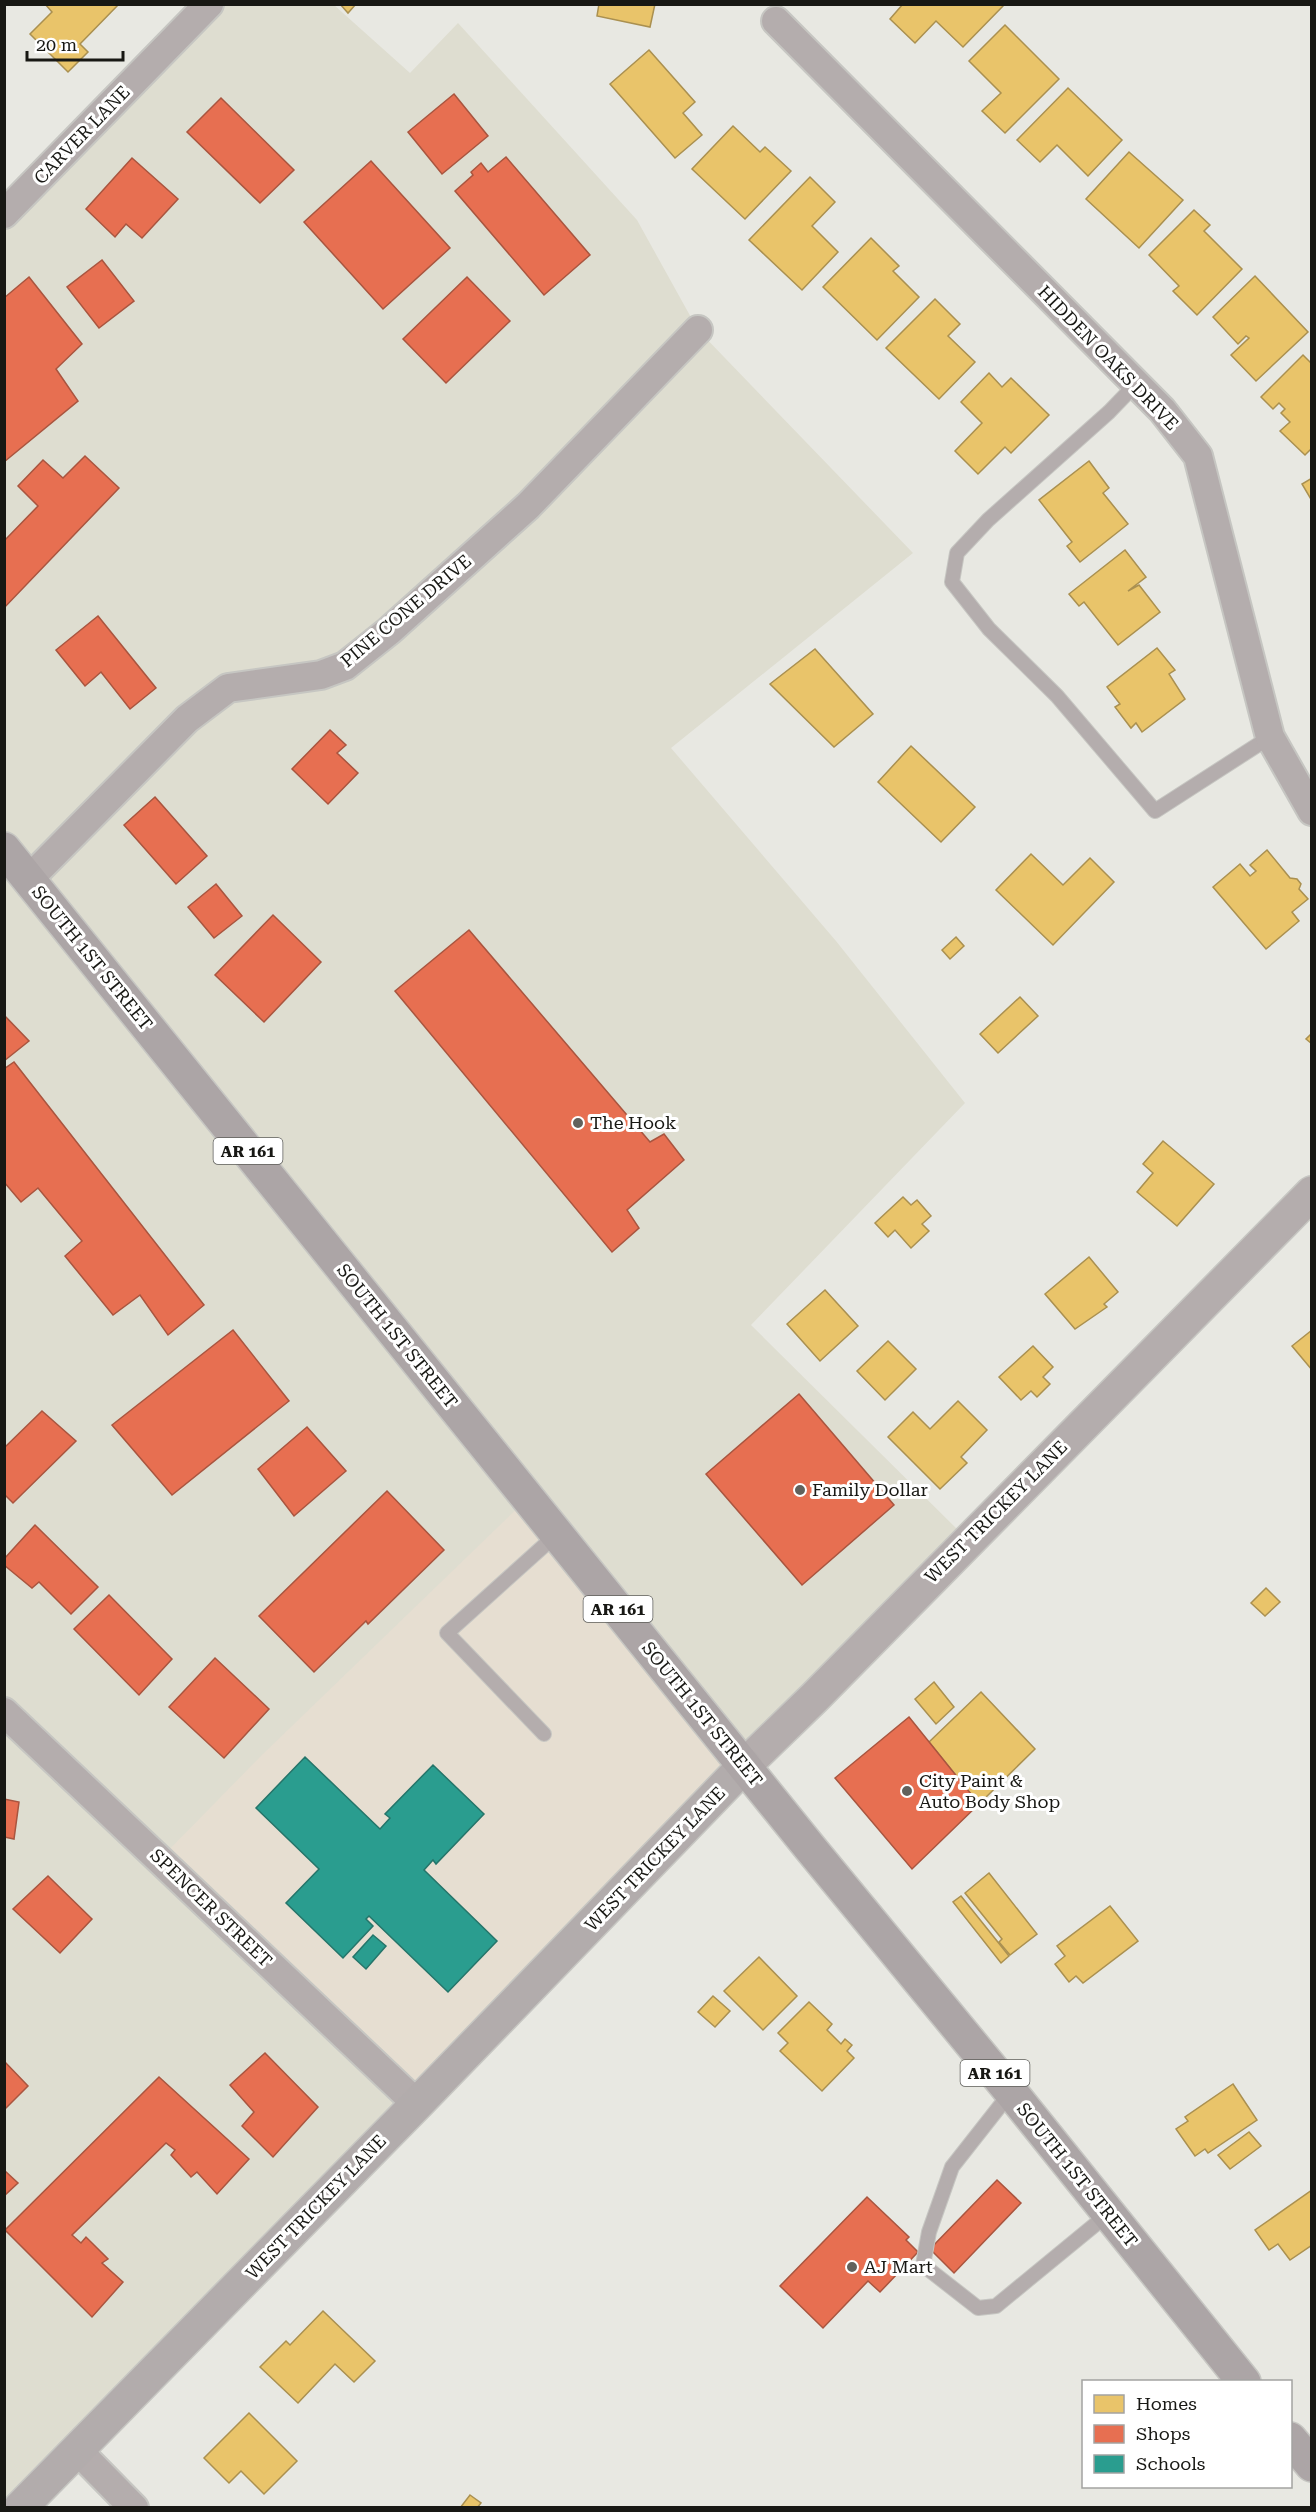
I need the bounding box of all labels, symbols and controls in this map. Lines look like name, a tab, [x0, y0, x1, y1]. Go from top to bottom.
scale bar	[27, 24, 123, 62]
text: 20 m	[36, 34, 77, 55]
street label: CARVER LANE	[29, 81, 134, 188]
street label: HIDDEN OAKS DRIVE	[1034, 281, 1183, 434]
street label: PINE CONE DRIVE	[336, 550, 475, 671]
street label: SOUTH 1ST STREET	[28, 881, 157, 1034]
place label: The Hook	[590, 1112, 676, 1133]
marker: The Hook	[571, 1116, 585, 1130]
road number: AR 161	[214, 1138, 282, 1164]
street label: SOUTH 1ST STREET	[333, 1259, 462, 1412]
street label: WEST TRICKEY LANE	[920, 1436, 1071, 1587]
place label: Family Dollar	[812, 1479, 928, 1500]
marker: Family Dollar	[793, 1483, 807, 1497]
road number: AR 161	[584, 1596, 652, 1622]
street label: SOUTH 1ST STREET	[638, 1637, 767, 1790]
place label: City Paint & Auto Body Shop	[919, 1770, 1060, 1812]
street label: WEST TRICKEY LANE	[580, 1782, 729, 1935]
marker: City Paint & Auto Body Shop	[900, 1784, 914, 1798]
street label: SPENCER STREET	[146, 1844, 276, 1971]
road number: AR 161	[960, 2060, 1030, 2086]
street label: SOUTH 1ST STREET	[1013, 2098, 1142, 2251]
street label: WEST TRICKEY LANE	[241, 2130, 390, 2283]
place label: AJ Mart	[864, 2256, 933, 2277]
marker: AJ Mart	[845, 2260, 859, 2274]
legend	[1082, 2380, 1292, 2488]
text: Homes	[1136, 2393, 1197, 2414]
text: Shops	[1136, 2423, 1190, 2444]
text: Schools	[1136, 2453, 1205, 2474]

